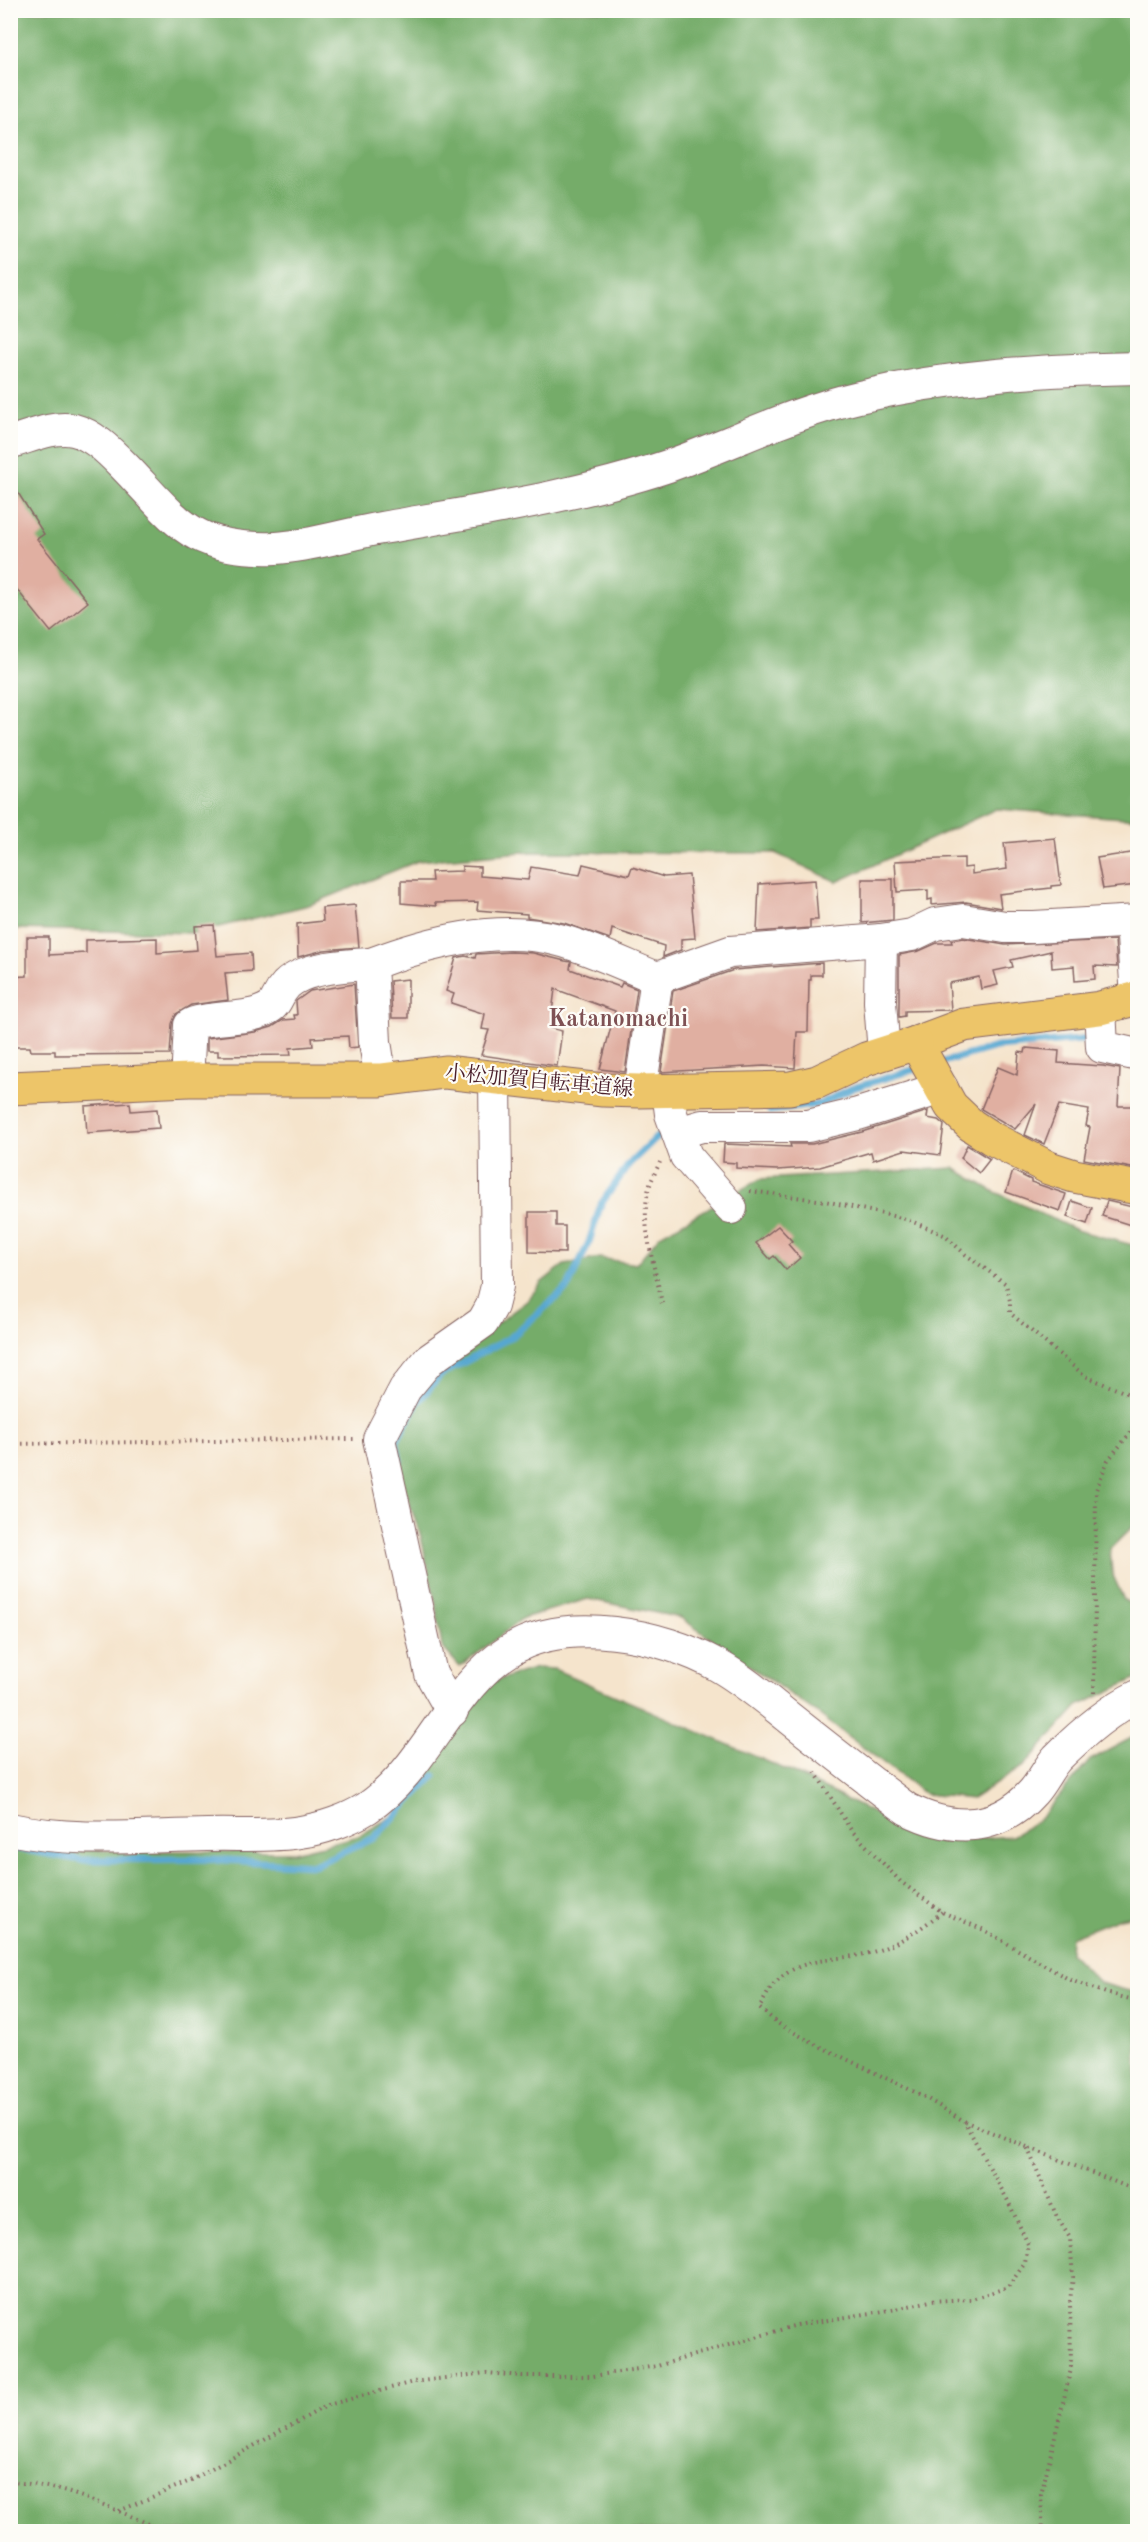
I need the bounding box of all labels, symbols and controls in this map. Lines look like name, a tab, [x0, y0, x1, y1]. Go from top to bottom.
district label: Katanomachi	[548, 1008, 688, 1032]
street label: 小松加賀自転車道線	[444, 1061, 634, 1101]

